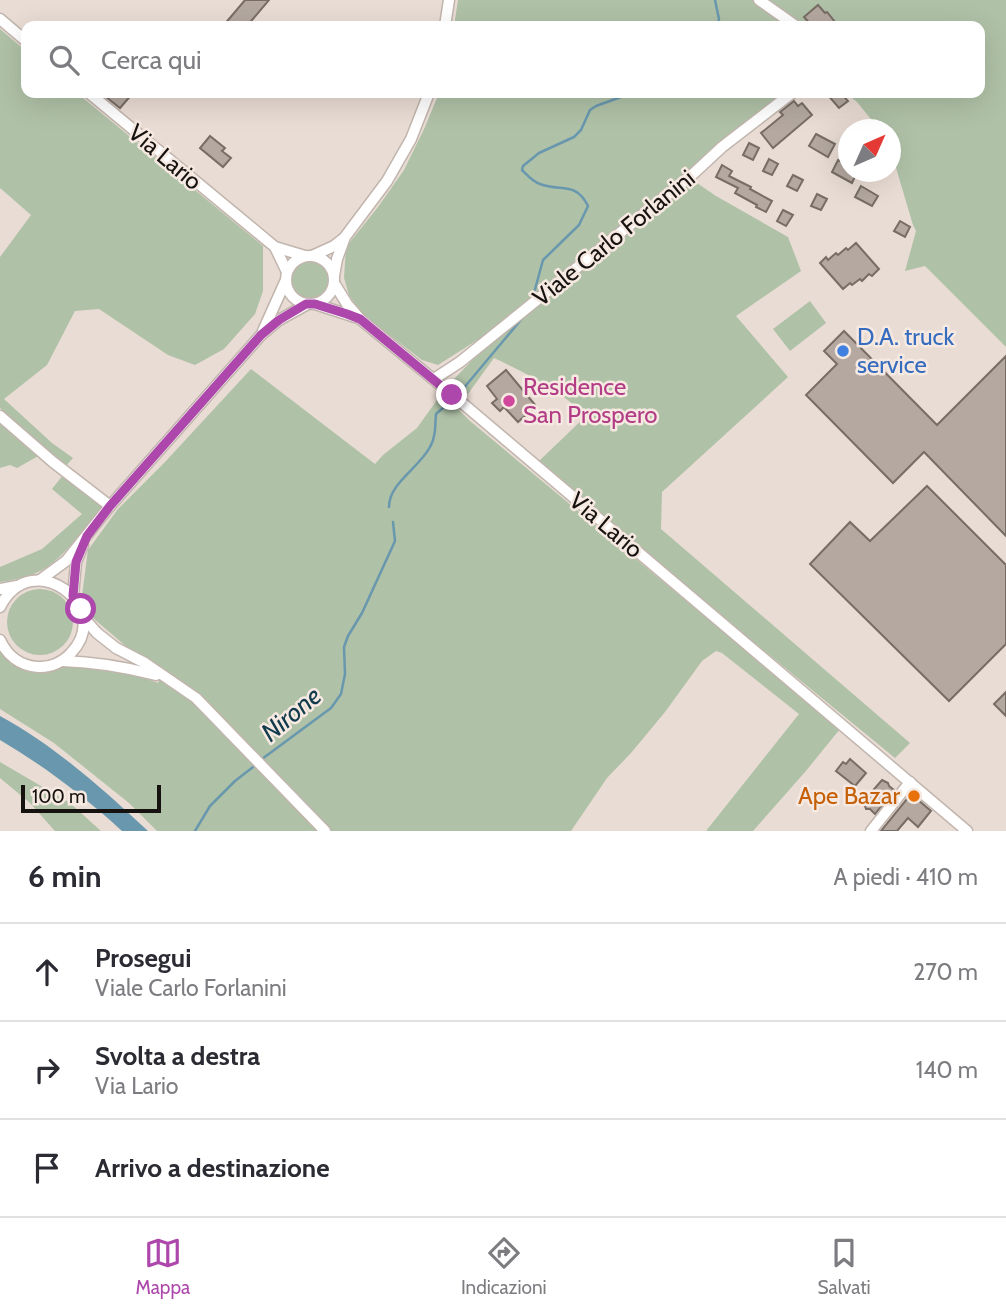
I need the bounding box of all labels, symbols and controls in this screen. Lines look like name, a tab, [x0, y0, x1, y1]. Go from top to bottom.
search box	[21, 21, 985, 98]
icon: search	[45, 41, 83, 79]
text: Cerca qui	[101, 44, 202, 76]
street label: Via Lario	[123, 118, 208, 196]
north arrow	[838, 119, 901, 182]
street label: Viale Carlo Forlanini	[527, 163, 701, 312]
place label: D.A. truck service	[857, 322, 954, 379]
marker: D.A. truck service	[835, 343, 851, 359]
place label: Residence San Prospero	[523, 372, 657, 429]
route end	[436, 379, 467, 410]
marker: Residence San Prospero	[501, 393, 517, 409]
street label: Via Lario	[564, 486, 649, 564]
route start	[65, 593, 96, 624]
water label: Nirone	[254, 680, 328, 748]
place label: Ape Bazar	[798, 781, 900, 810]
scale bar	[21, 782, 161, 814]
text: 100 m	[32, 785, 86, 808]
marker: Ape Bazar	[906, 788, 922, 804]
text: 6 min	[28, 858, 101, 895]
text: A piedi · 410 m	[834, 863, 978, 891]
text: Prosegui	[95, 942, 191, 974]
icon: ahead	[28, 953, 66, 991]
text: 270 m	[913, 958, 978, 986]
text: Viale Carlo Forlanini	[95, 974, 287, 1002]
text: Svolta a destra	[95, 1040, 260, 1072]
icon: right	[28, 1051, 66, 1089]
text: 140 m	[916, 1056, 978, 1084]
text: Via Lario	[95, 1072, 179, 1100]
icon: arrive	[28, 1149, 66, 1187]
text: Arrivo a destinazione	[95, 1152, 330, 1184]
tab: Mappa	[135, 1234, 190, 1299]
tab: Indicazioni	[461, 1234, 547, 1299]
tab: Salvati	[817, 1234, 871, 1299]

